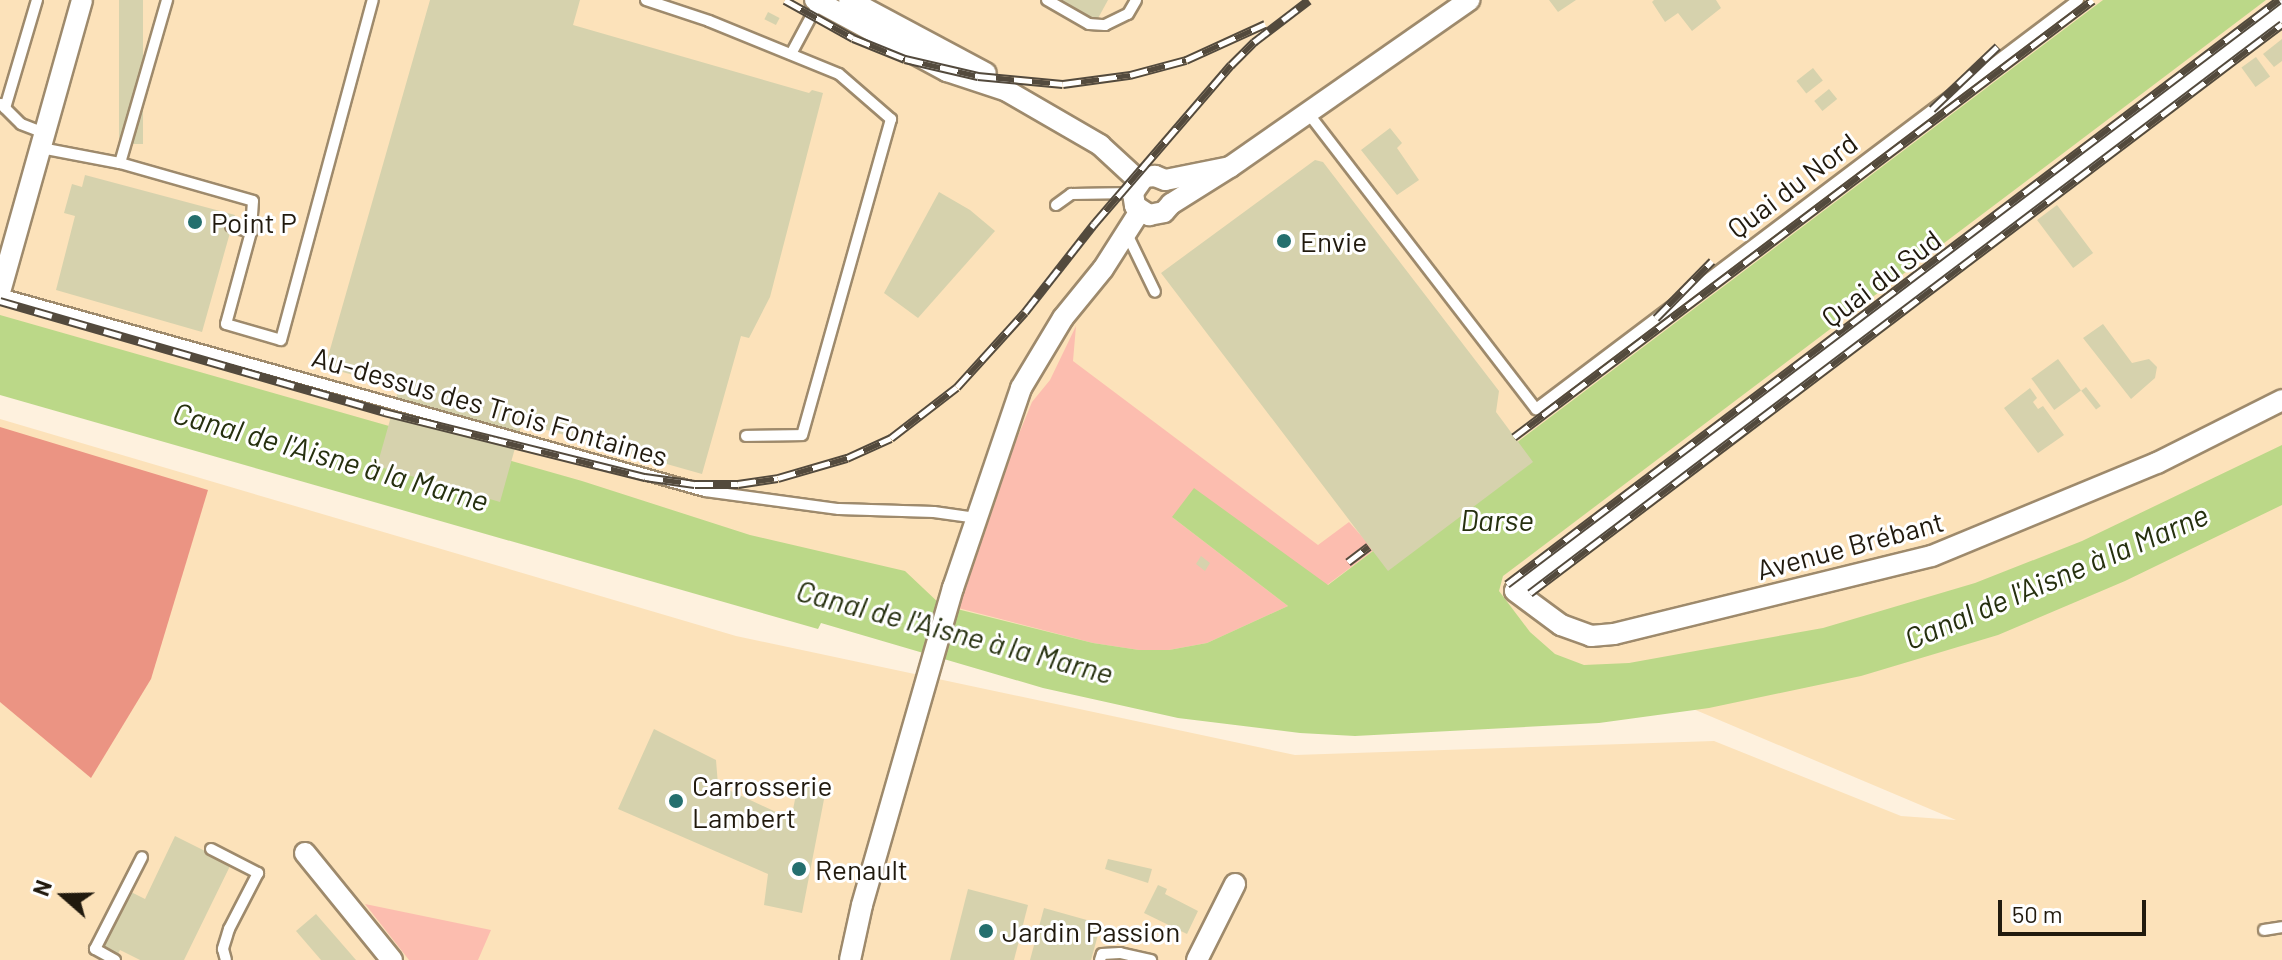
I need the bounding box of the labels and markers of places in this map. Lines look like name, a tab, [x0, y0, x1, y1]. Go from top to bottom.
place label: Point P	[211, 205, 297, 239]
marker: Point P	[186, 213, 204, 231]
place label: Envie	[1300, 224, 1367, 258]
marker: Envie	[1275, 232, 1293, 250]
place label: Carrosserie Lambert	[692, 768, 832, 834]
marker: Carrosserie Lambert	[667, 792, 685, 810]
place label: Renault	[815, 852, 908, 886]
marker: Renault	[790, 860, 808, 878]
place label: Jardin Passion	[1002, 914, 1180, 948]
marker: Jardin Passion	[977, 922, 995, 940]

